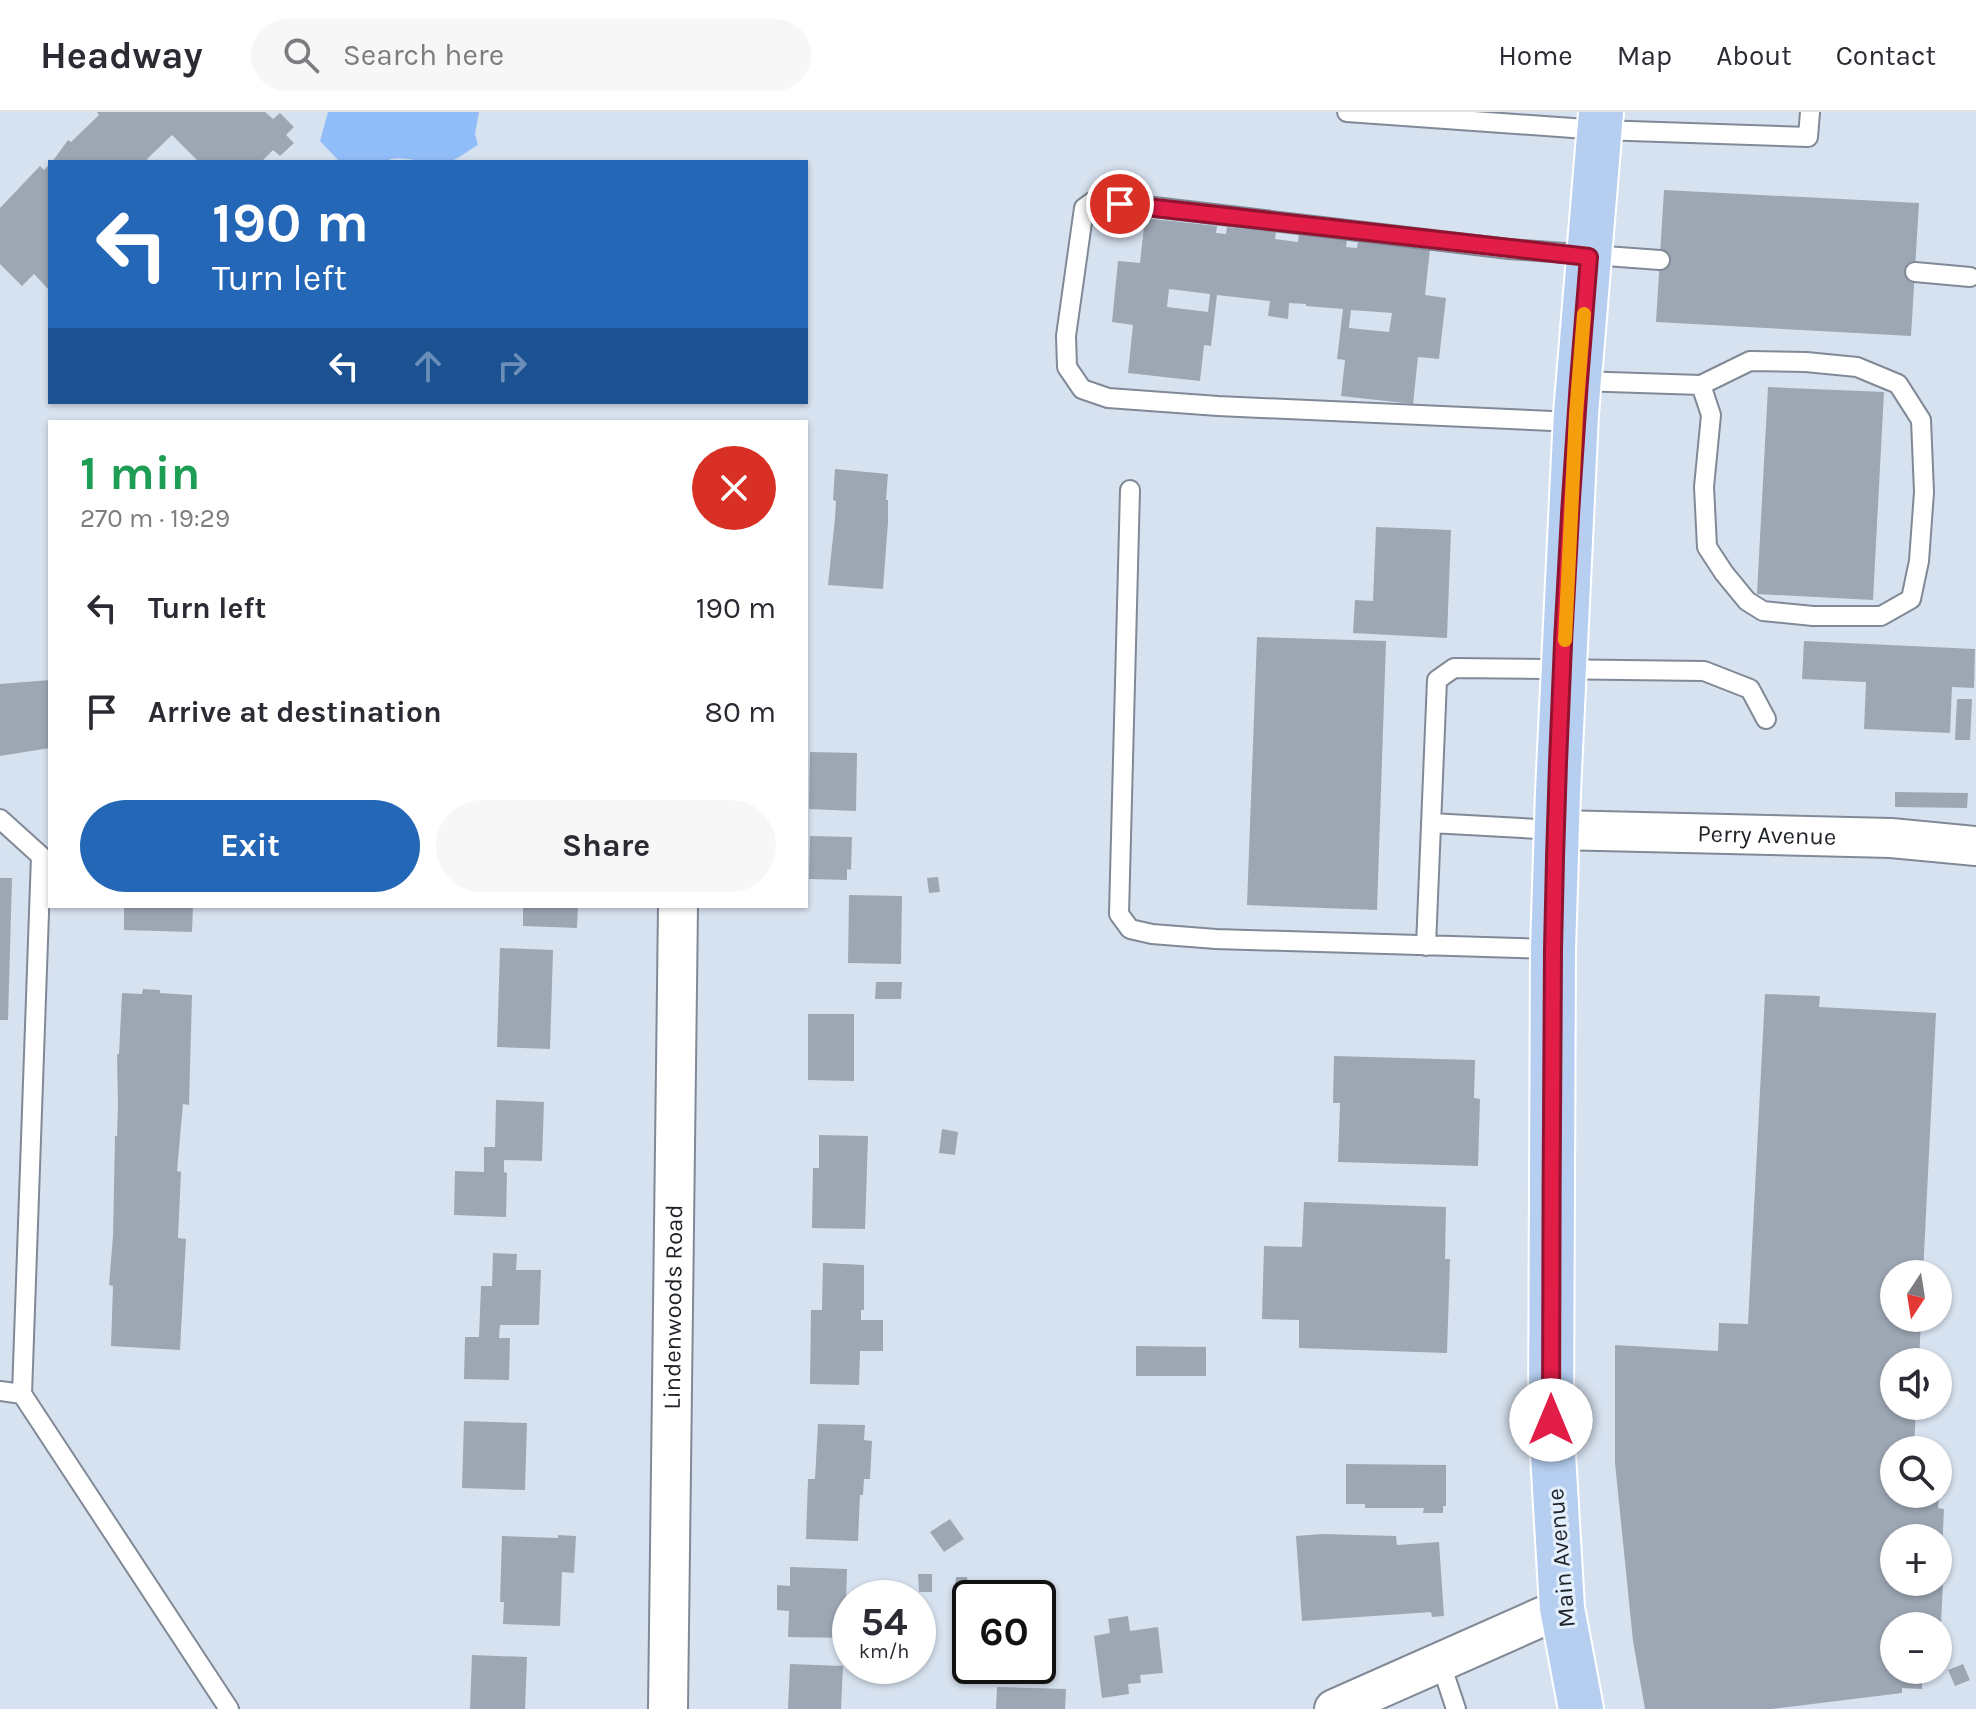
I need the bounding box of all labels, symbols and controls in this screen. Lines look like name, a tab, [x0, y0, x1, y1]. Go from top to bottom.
search box	[251, 19, 811, 91]
text: Headway	[40, 33, 203, 78]
icon: search	[279, 33, 323, 77]
text: Search here	[343, 37, 504, 73]
text: Home	[1498, 39, 1573, 72]
text: Map	[1617, 39, 1672, 72]
text: About	[1716, 39, 1792, 72]
text: Contact	[1836, 39, 1936, 72]
pin	[1086, 170, 1154, 238]
icon: arrive	[1098, 182, 1142, 226]
text: 190 m	[212, 190, 369, 255]
icon: left	[80, 192, 184, 296]
text: Turn left	[212, 257, 347, 299]
icon: left	[322, 344, 366, 388]
icon: ahead	[406, 344, 450, 388]
icon: right	[490, 344, 534, 388]
text: 1 min	[80, 445, 200, 501]
button: close	[692, 446, 776, 530]
text: 270 m · 19:29	[80, 503, 230, 534]
icon: left	[80, 586, 124, 630]
text: Turn left	[148, 590, 266, 626]
text: 190 m	[696, 590, 776, 626]
icon: arrive	[80, 690, 124, 734]
text: Arrive at destination	[148, 694, 442, 730]
text: 80 m	[705, 694, 776, 730]
button: Exit	[80, 800, 420, 892]
button: Share	[436, 800, 776, 892]
street label: Perry Avenue	[1697, 819, 1837, 851]
street label: Lindenwoods Road	[658, 1204, 688, 1410]
north arrow	[1880, 1260, 1952, 1332]
map controls	[1880, 1260, 1952, 1684]
button: sound	[1880, 1348, 1952, 1420]
position arrow	[1509, 1378, 1593, 1462]
button: search	[1880, 1436, 1952, 1508]
street label: Main Avenue	[1541, 1487, 1581, 1629]
button: +	[1880, 1524, 1952, 1596]
speed limit sign: 60	[952, 1580, 1056, 1684]
text: 54	[860, 1598, 908, 1645]
button: −	[1880, 1612, 1952, 1684]
text: km/h	[859, 1640, 909, 1663]

